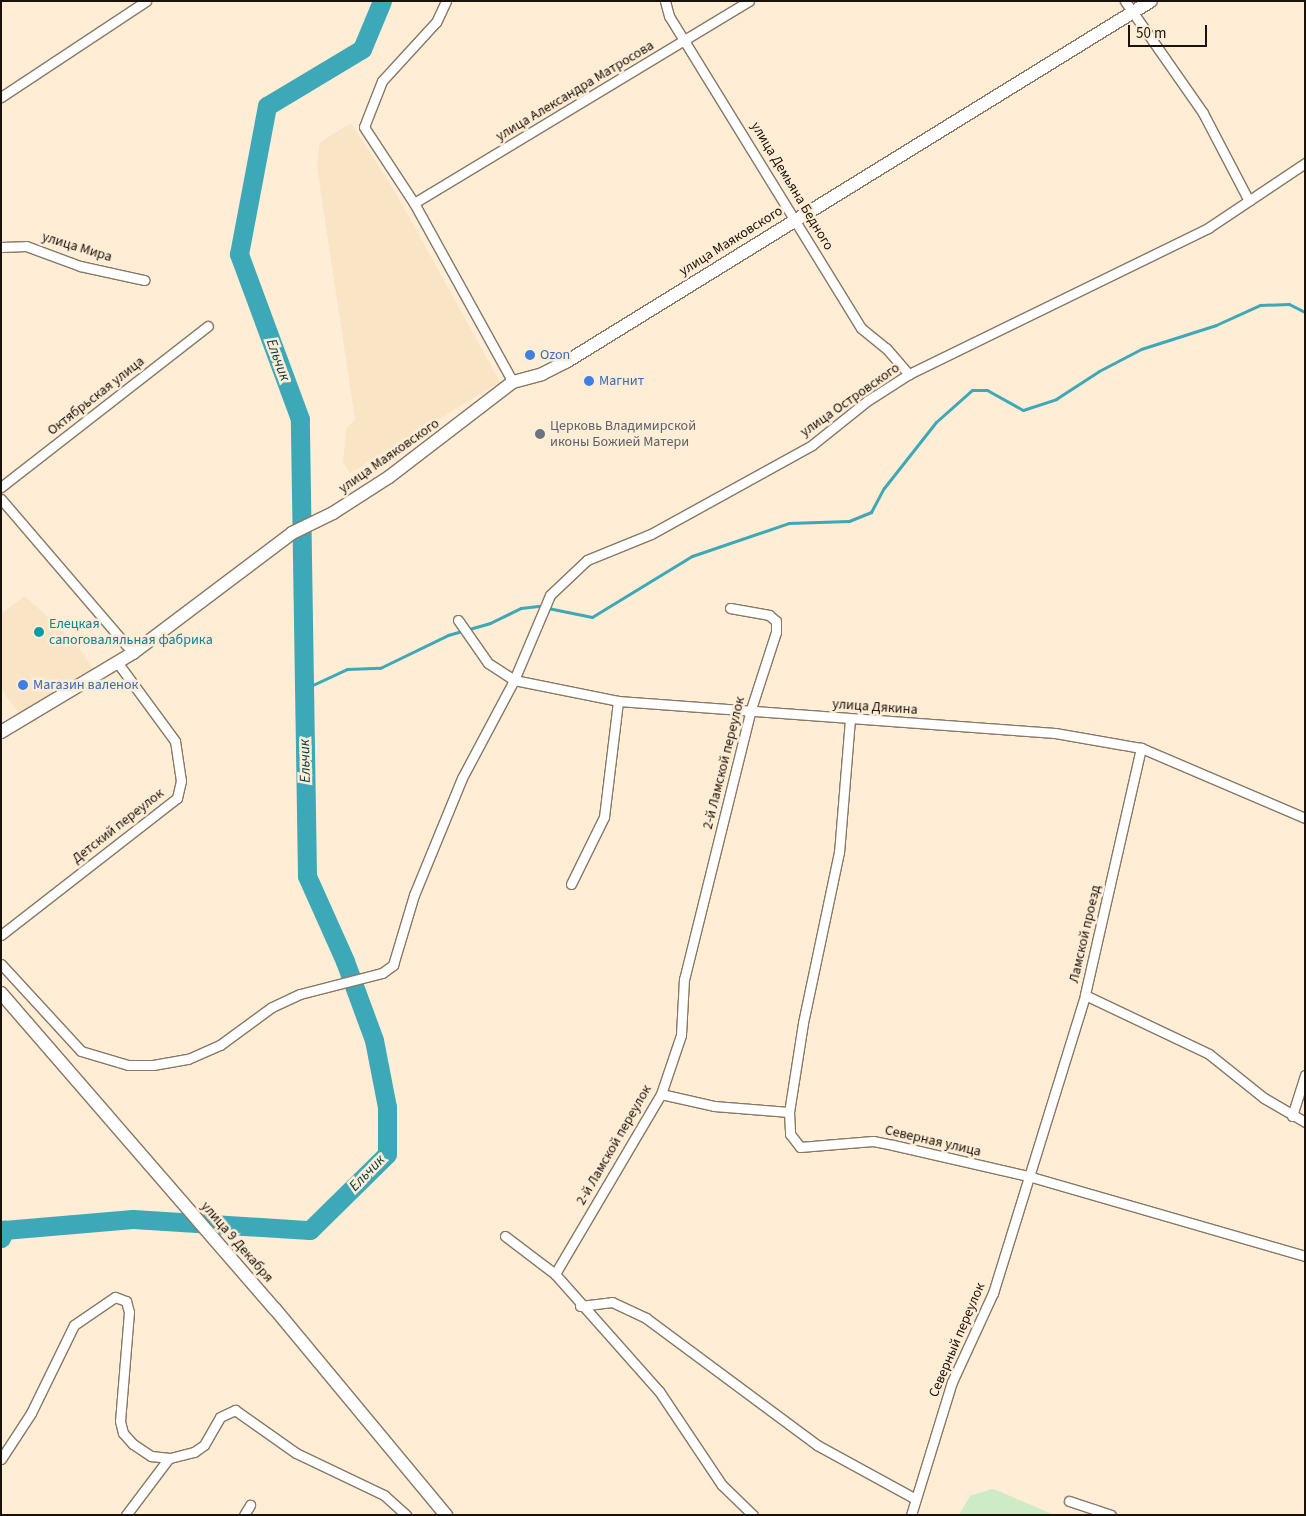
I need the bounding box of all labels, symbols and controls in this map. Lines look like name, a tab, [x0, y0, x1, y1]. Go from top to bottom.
scale bar	[1131, 15, 1210, 47]
text: 50 m	[1136, 23, 1166, 44]
street label: улица Александра Матросова	[493, 37, 657, 145]
street label: улица Демьяна Бедного	[747, 119, 837, 253]
street label: улица Маяковского	[676, 202, 786, 280]
street label: улица Мира	[40, 228, 114, 266]
water label: Ельчик	[262, 336, 294, 384]
place label: Ozon	[540, 347, 570, 363]
marker: Ozon	[524, 349, 536, 361]
street label: Октябрьская улица	[44, 353, 148, 439]
street label: улица Островского	[797, 359, 903, 441]
place label: Магнит	[599, 373, 644, 389]
marker: Магнит	[583, 375, 595, 387]
street label: улица Маяковского	[336, 415, 442, 497]
place label: Церковь Владимирской иконы Божией Матери	[550, 418, 696, 451]
marker: Церковь Владимирской иконы Божией Матери	[534, 428, 546, 440]
place label: Елецкая сапоговаляльная фабрика	[49, 616, 213, 648]
marker: Елецкая сапоговаляльная фабрика	[33, 626, 45, 638]
place label: Магазин валенок	[33, 677, 138, 693]
marker: Магазин валенок	[17, 679, 29, 691]
street label: 2-й Ламской переулок	[699, 695, 749, 831]
street label: улица Дякина	[832, 696, 918, 718]
water label: Ельчик	[296, 739, 314, 783]
street label: Детский переулок	[69, 785, 167, 867]
street label: Ламской проезд	[1066, 883, 1104, 985]
street label: 2-й Ламской переулок	[573, 1082, 655, 1208]
street label: Северная улица	[883, 1122, 983, 1160]
water label: Ельчик	[345, 1151, 389, 1195]
street label: улица 9 Декабря	[197, 1198, 277, 1286]
street label: Северный переулок	[925, 1280, 989, 1400]

